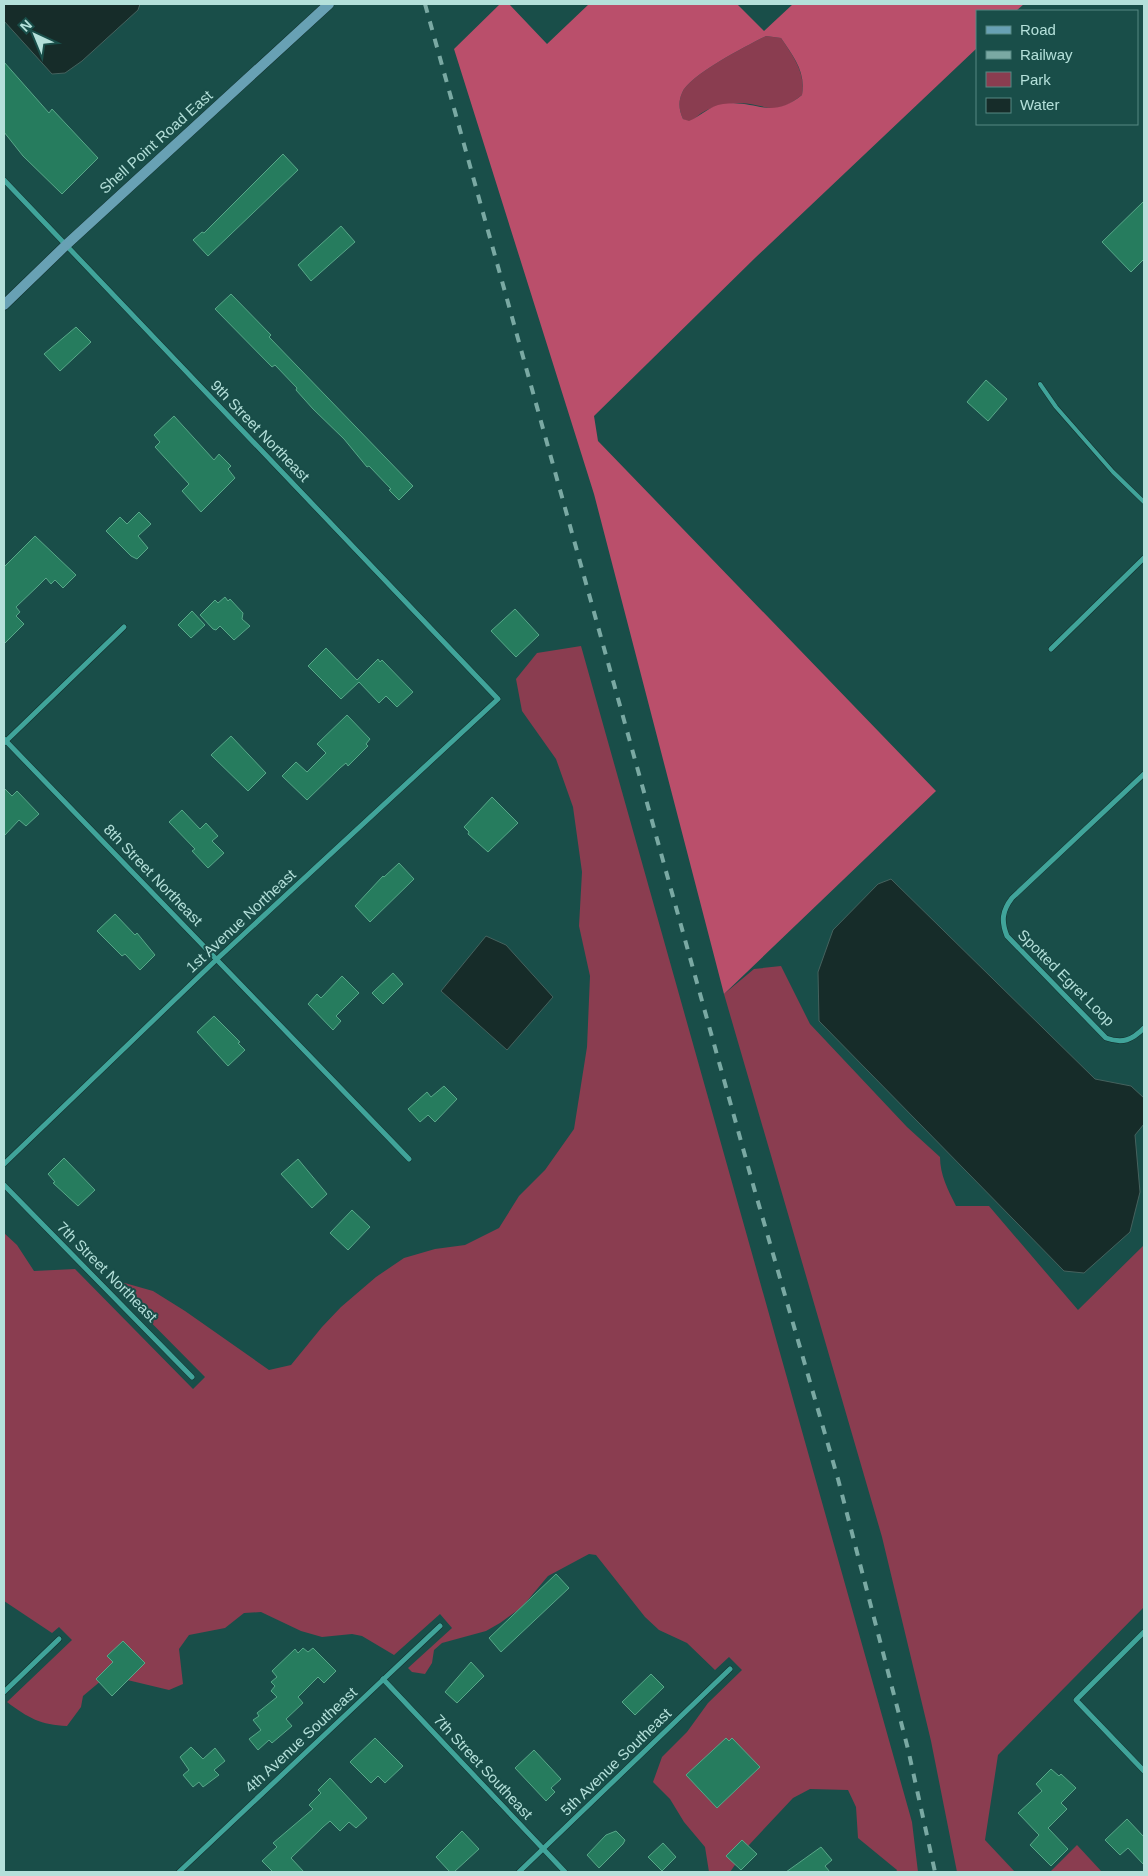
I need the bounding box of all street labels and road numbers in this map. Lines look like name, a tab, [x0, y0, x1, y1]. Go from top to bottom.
street label: Shell Point Road East	[96, 86, 216, 197]
street label: 9th Street Northeast	[208, 376, 314, 485]
street label: 8th Street Northeast	[101, 820, 207, 929]
street label: 1st Avenue Northeast	[183, 865, 299, 976]
street label: Spotted Egret Loop	[1015, 926, 1118, 1029]
street label: 7th Street Northeast	[54, 1218, 161, 1326]
street label: 4th Avenue Southeast	[241, 1683, 361, 1796]
street label: 5th Avenue Southeast	[557, 1704, 675, 1819]
street label: 7th Street Southeast	[431, 1711, 537, 1823]

